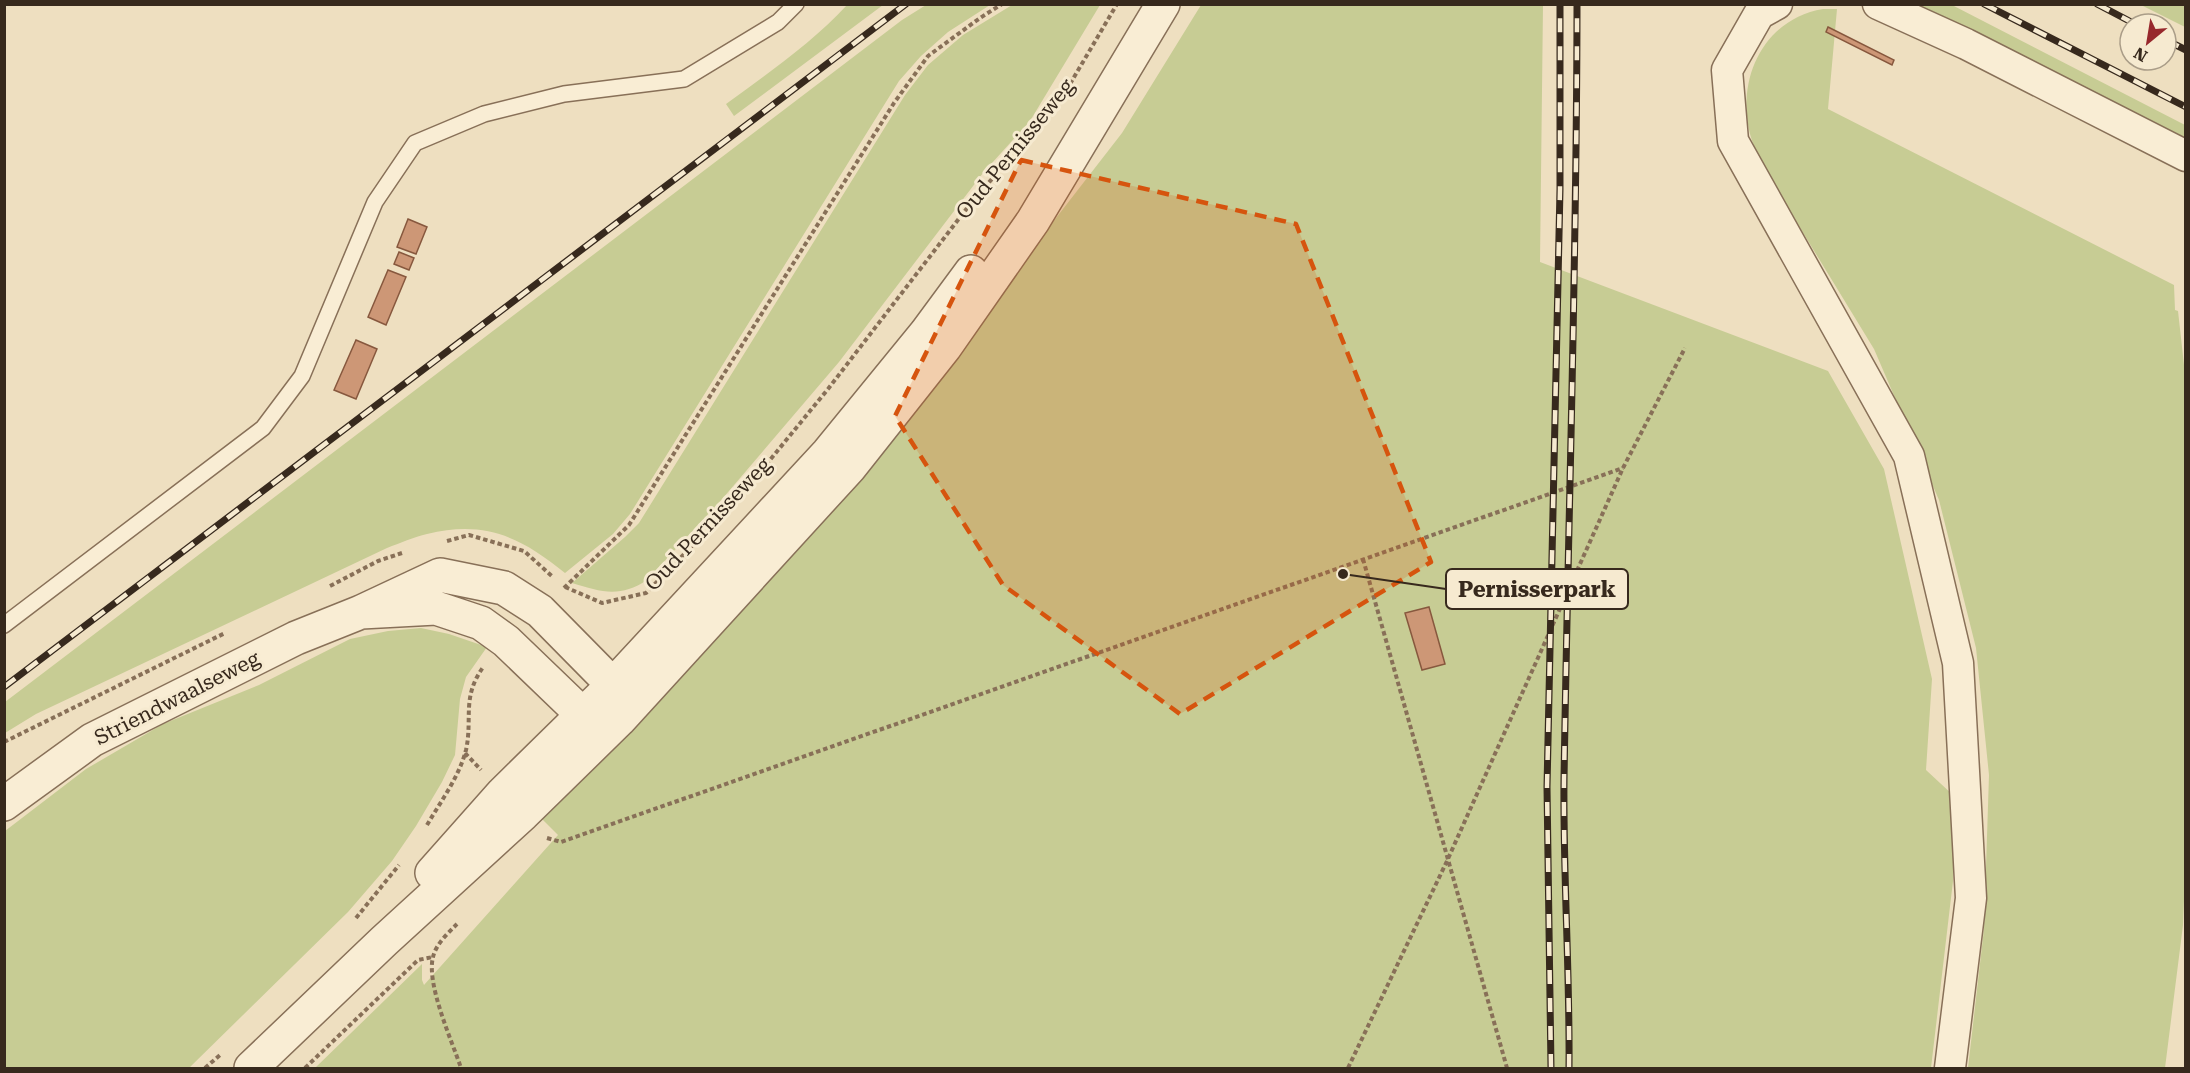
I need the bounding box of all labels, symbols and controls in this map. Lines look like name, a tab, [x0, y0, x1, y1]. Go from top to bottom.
north arrow	[2118, 12, 2178, 72]
text: N	[2131, 43, 2151, 66]
street label: Oud Pernisseweg	[951, 74, 1079, 224]
street label: Oud Pernisseweg	[640, 452, 776, 596]
callout: Pernisserpark	[1446, 569, 1628, 609]
text: Pernisserpark	[1458, 577, 1616, 602]
street label: Striendwaalseweg	[90, 646, 264, 750]

